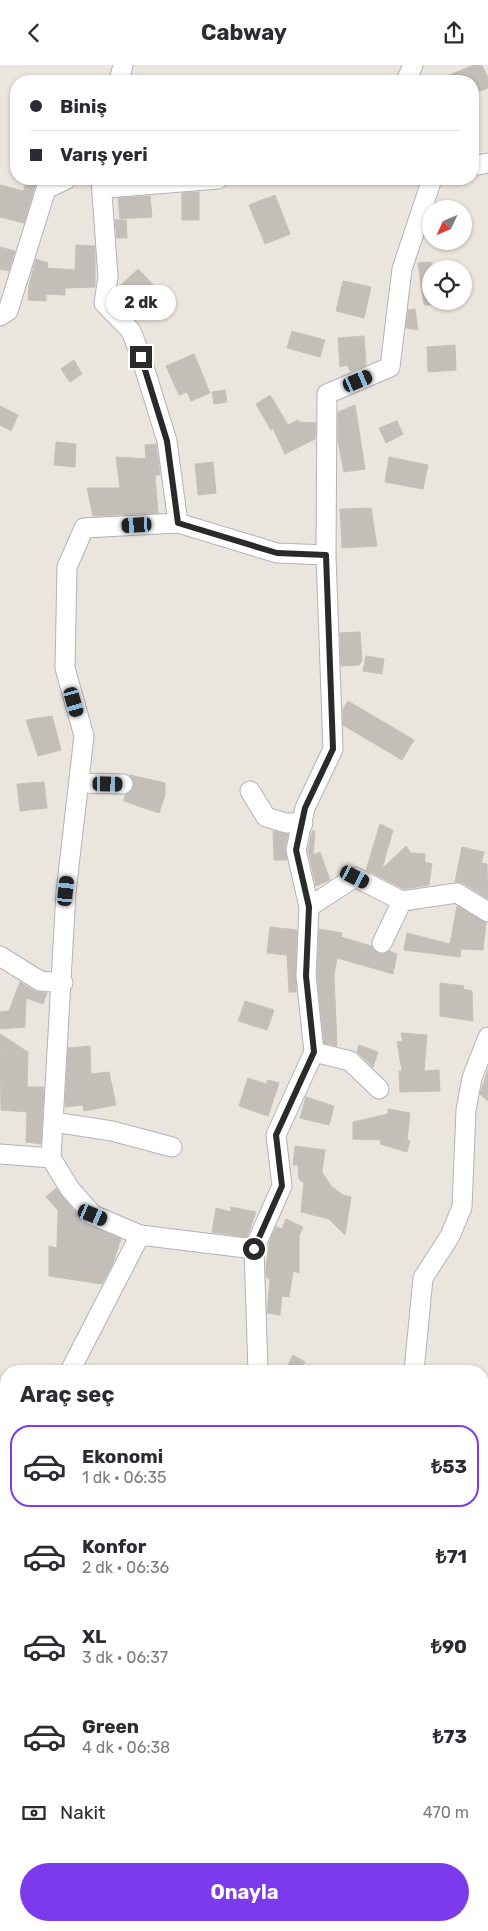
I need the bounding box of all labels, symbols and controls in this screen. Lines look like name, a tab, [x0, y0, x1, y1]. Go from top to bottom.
icon: back	[20, 19, 48, 47]
text: Cabway	[201, 19, 287, 46]
icon: share	[440, 19, 468, 47]
text: Biniş	[60, 95, 107, 118]
text: Varış yeri	[60, 143, 148, 166]
north arrow	[422, 200, 472, 250]
map controls	[422, 200, 472, 310]
button: locate	[422, 260, 472, 310]
callout: 2 dk	[106, 285, 176, 319]
text: 2 dk	[124, 293, 158, 312]
route end	[130, 346, 152, 368]
car	[341, 368, 374, 394]
car	[121, 517, 152, 533]
car	[62, 686, 85, 718]
car	[92, 776, 123, 792]
car	[338, 864, 371, 890]
car	[56, 875, 75, 907]
car	[76, 1202, 109, 1228]
route start	[243, 1238, 265, 1260]
text: Araç seç	[20, 1381, 114, 1408]
icon: car	[22, 1444, 67, 1489]
text: Ekonomi	[82, 1445, 163, 1468]
text: ₺53	[431, 1455, 467, 1478]
text: 1 dk · 06:35	[82, 1468, 167, 1487]
icon: car	[22, 1534, 67, 1579]
text: Konfor	[82, 1535, 146, 1558]
text: ₺71	[436, 1545, 467, 1568]
text: 2 dk · 06:36	[82, 1558, 169, 1577]
icon: car	[22, 1624, 67, 1669]
text: XL	[82, 1625, 106, 1648]
text: ₺90	[431, 1635, 467, 1658]
text: 3 dk · 06:37	[82, 1648, 168, 1667]
icon: car	[22, 1714, 67, 1759]
text: Green	[82, 1715, 139, 1738]
text: ₺73	[433, 1725, 467, 1748]
text: 4 dk · 06:38	[82, 1738, 170, 1757]
icon: cash	[20, 1799, 48, 1827]
text: Nakit	[60, 1801, 106, 1824]
text: 470 m	[423, 1803, 469, 1822]
button: Onayla	[20, 1863, 469, 1921]

